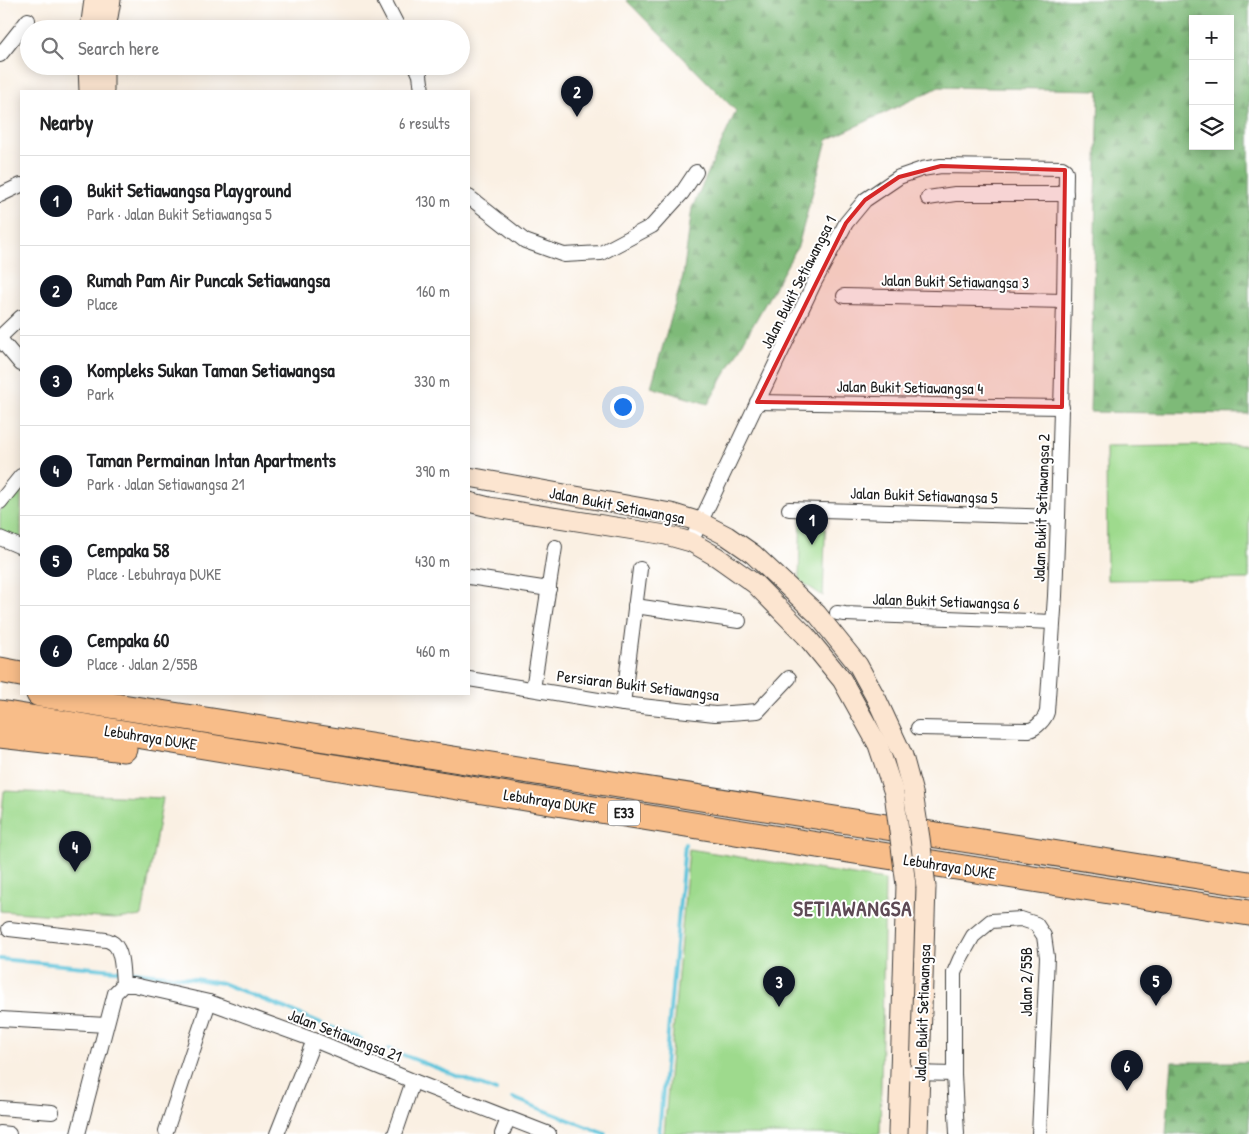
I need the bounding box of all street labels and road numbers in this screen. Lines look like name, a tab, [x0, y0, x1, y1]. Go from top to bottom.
street label: Jalan Bukit Setiawangsa 1	[755, 212, 841, 352]
street label: Jalan Bukit Setiawangsa 3	[881, 269, 1029, 293]
street label: Jalan Bukit Setiawangsa 4	[836, 375, 984, 399]
street label: Jalan Bukit Setiawangsa 2	[1027, 433, 1055, 582]
street label: Jalan Bukit Setiawangsa	[548, 481, 686, 529]
street label: Jalan Bukit Setiawangsa 5	[850, 481, 998, 509]
street label: Jalan Bukit Setiawangsa 6	[872, 587, 1020, 615]
street label: Persiaran Bukit Setiawangsa	[556, 664, 720, 706]
street label: Lebuhraya DUKE	[103, 719, 199, 755]
street label: Lebuhraya DUKE	[502, 783, 598, 819]
road number: E33	[608, 800, 640, 826]
street label: Lebuhraya DUKE	[902, 848, 998, 884]
street label: Jalan Bukit Setiawangsa	[909, 944, 935, 1082]
street label: Jalan 2/55B	[1015, 947, 1037, 1017]
street label: Jalan Setiawangsa 21	[285, 1003, 405, 1067]

